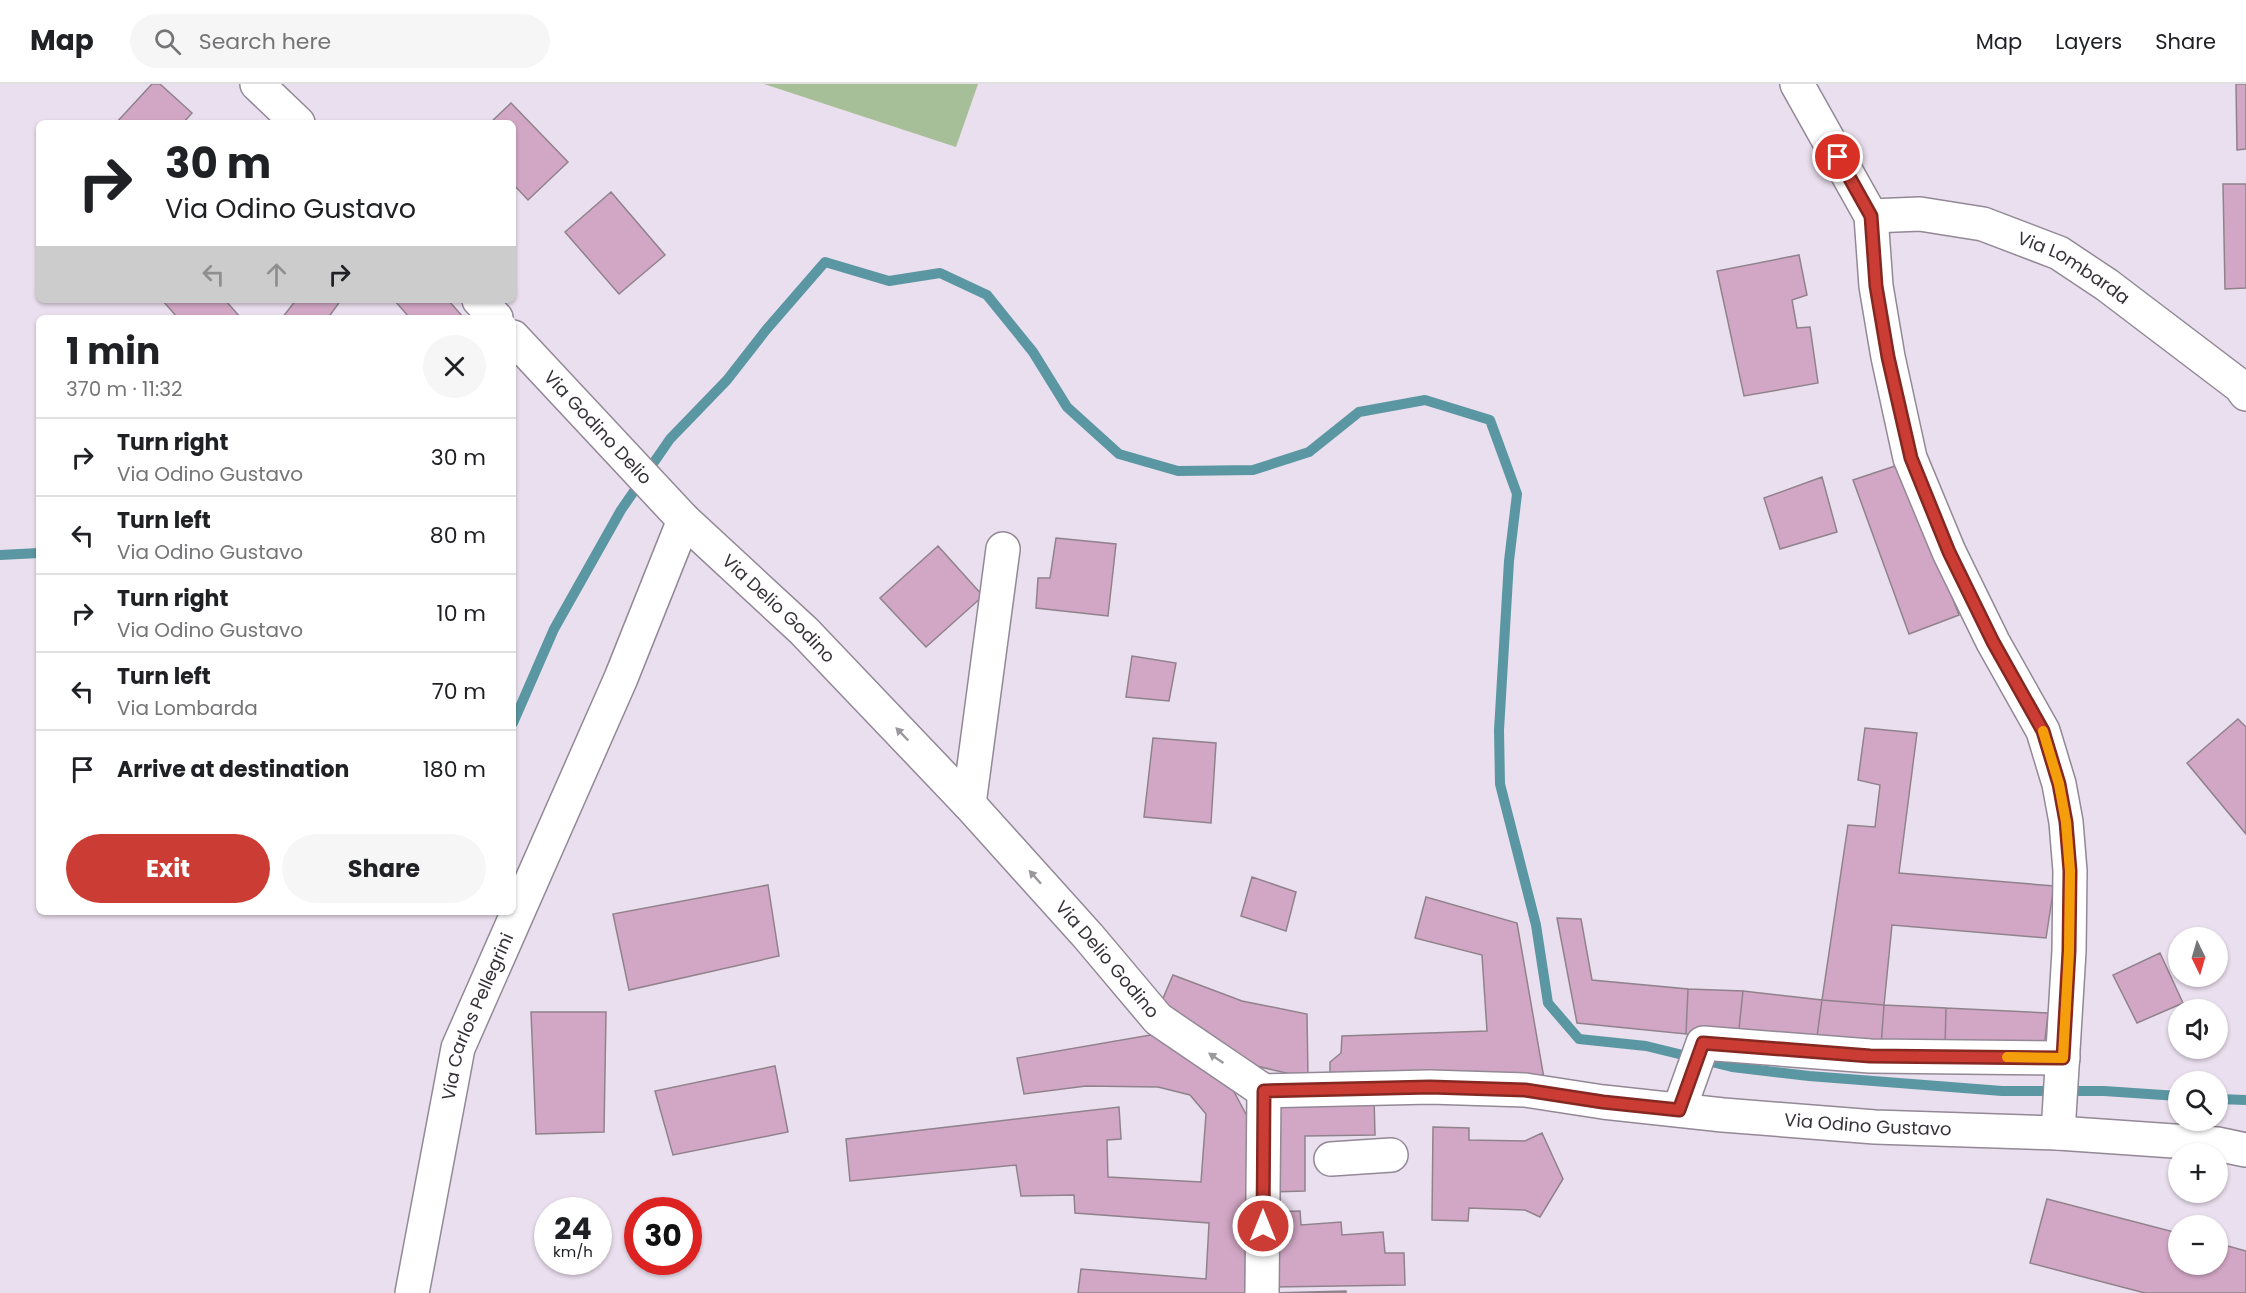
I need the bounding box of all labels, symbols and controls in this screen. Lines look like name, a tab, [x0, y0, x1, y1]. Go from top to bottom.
search box	[130, 14, 550, 68]
text: Map	[30, 21, 94, 60]
icon: search	[151, 25, 184, 58]
text: Search here	[199, 26, 331, 57]
text: Map	[1976, 27, 2022, 56]
text: Layers	[2055, 27, 2122, 56]
text: Share	[2155, 27, 2216, 56]
pin	[1812, 131, 1863, 182]
text: 30 m	[165, 134, 271, 193]
icon: arrive	[1821, 140, 1854, 173]
icon: right	[66, 144, 144, 222]
text: Via Odino Gustavo	[165, 190, 416, 227]
street label: Via Lombarda	[2014, 225, 2135, 310]
icon: left	[197, 258, 230, 291]
icon: ahead	[260, 258, 293, 291]
icon: right	[323, 258, 356, 291]
text: 1 min	[66, 326, 160, 377]
button: close	[423, 335, 486, 398]
street label: Via Godino Delio	[538, 365, 658, 490]
text: 370 m · 11:32	[66, 375, 182, 403]
text: Turn right	[117, 427, 228, 458]
icon: right	[66, 441, 99, 474]
text: 30 m	[431, 442, 486, 473]
text: Via Odino Gustavo	[117, 460, 303, 488]
text: Turn left	[117, 505, 211, 536]
icon: left	[66, 519, 99, 552]
text: 80 m	[430, 520, 486, 551]
text: Via Odino Gustavo	[117, 538, 303, 566]
street label: Via Delio Godino	[717, 548, 841, 668]
text: Turn right	[117, 583, 228, 614]
icon: right	[66, 597, 99, 630]
text: 10 m	[437, 598, 486, 629]
text: Via Odino Gustavo	[117, 616, 303, 644]
text: Turn left	[117, 661, 211, 692]
icon: left	[66, 675, 99, 708]
text: 70 m	[432, 676, 486, 707]
text: Via Lombarda	[117, 694, 258, 722]
one-way arrow	[895, 726, 909, 741]
icon: arrive	[66, 753, 99, 786]
text: Arrive at destination	[117, 754, 349, 785]
text: 180 m	[423, 754, 486, 785]
button: Exit	[66, 834, 270, 903]
button: Share	[282, 834, 486, 903]
one-way arrow	[1029, 870, 1042, 885]
street label: Via Delio Godino	[1050, 895, 1165, 1023]
north arrow	[2168, 927, 2228, 987]
map controls	[2168, 927, 2228, 1275]
street label: Via Carlos Pellegrini	[435, 929, 519, 1102]
button: sound	[2168, 999, 2228, 1059]
one-way arrow	[1207, 1053, 1224, 1064]
button: search	[2168, 1071, 2228, 1131]
street label: Via Odino Gustavo	[1783, 1107, 1952, 1142]
button: +	[2168, 1143, 2228, 1203]
position arrow	[1231, 1194, 1295, 1258]
speed limit sign: 30	[624, 1197, 702, 1275]
text: 24	[554, 1207, 592, 1250]
button: −	[2168, 1215, 2228, 1275]
text: km/h	[553, 1241, 593, 1262]

